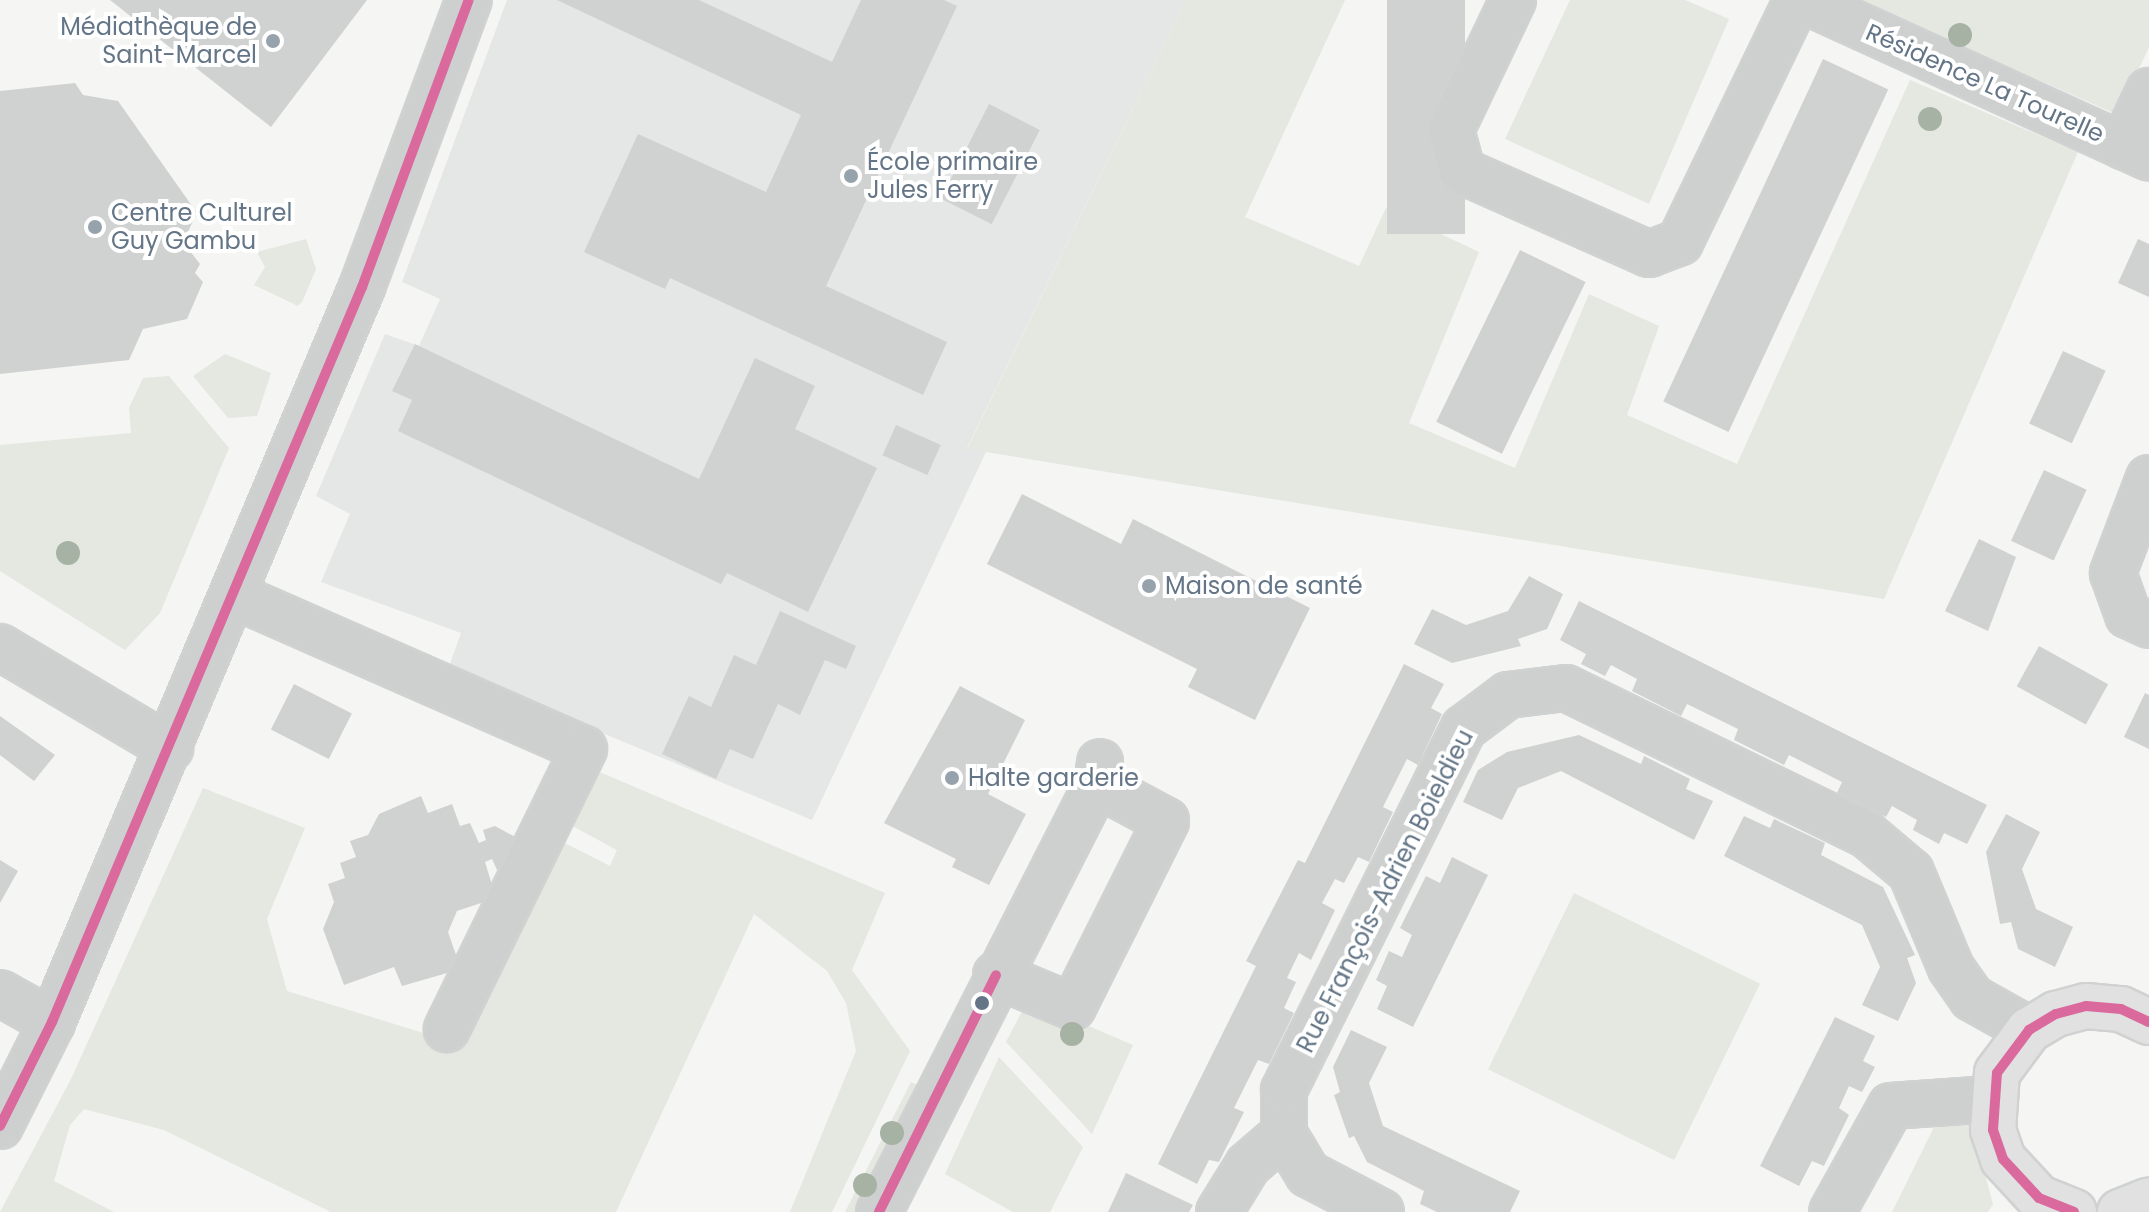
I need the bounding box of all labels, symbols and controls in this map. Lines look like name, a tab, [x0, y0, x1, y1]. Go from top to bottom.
place label: Médiathèque de Saint-Marcel	[60, 13, 257, 69]
street label: Résidence La Tourelle	[1862, 17, 2108, 149]
marker: Médiathèque de Saint-Marcel	[264, 32, 282, 50]
place label: École primaire Jules Ferry	[867, 148, 1038, 204]
marker: École primaire Jules Ferry	[842, 167, 860, 185]
place label: Centre Culturel Guy Gambu	[111, 199, 292, 255]
marker: Centre Culturel Guy Gambu	[86, 218, 104, 236]
place label: Maison de santé	[1165, 572, 1363, 600]
marker: Maison de santé	[1140, 577, 1158, 595]
street label: Rue François-Adrien Boieldieu	[1291, 725, 1479, 1057]
place label: Halte garderie	[968, 764, 1139, 792]
marker: Halte garderie	[943, 769, 961, 787]
unlabelled marker	[974, 995, 990, 1011]

